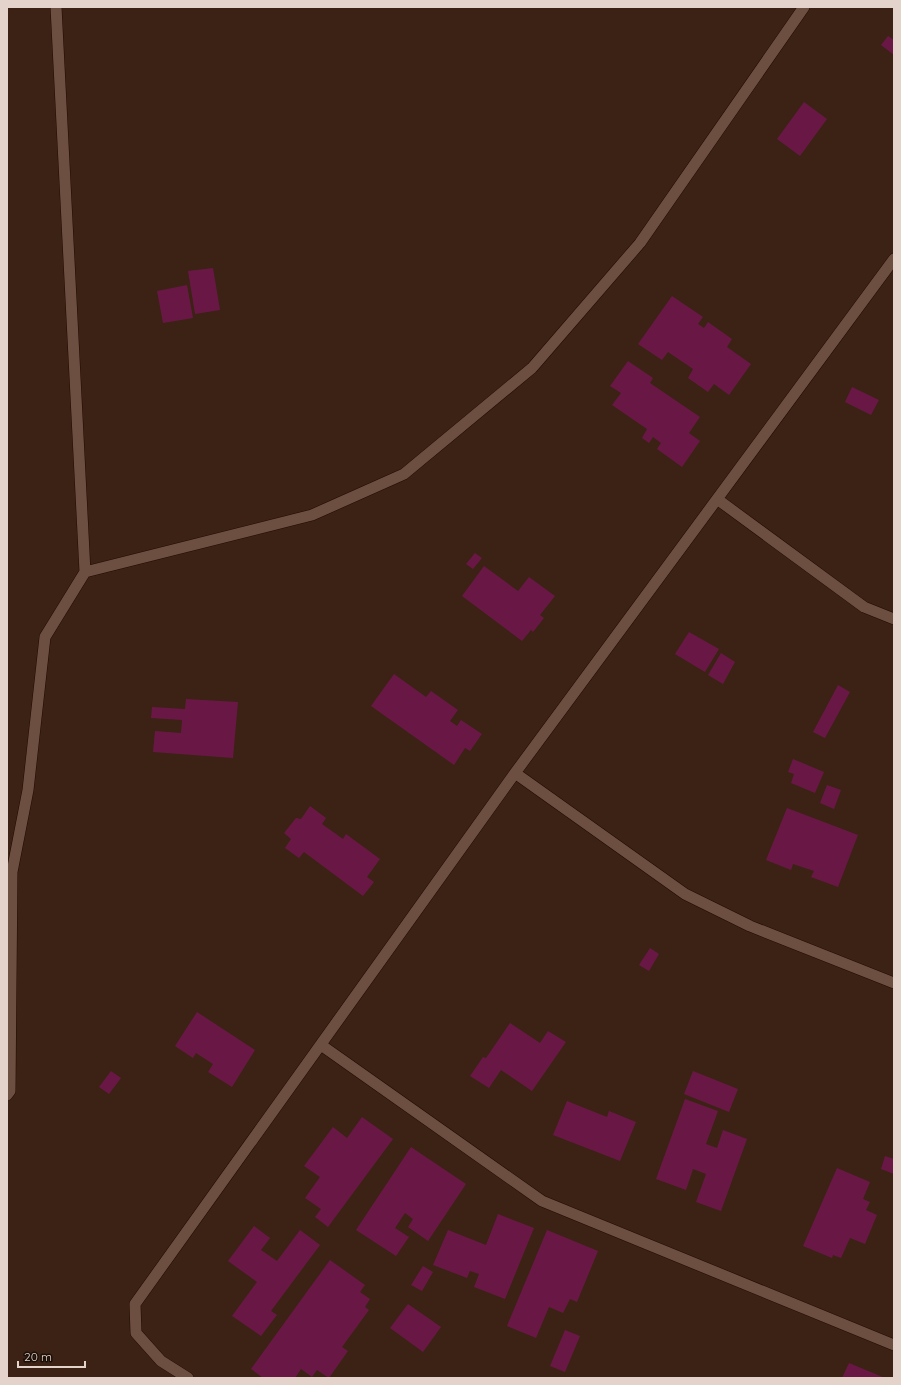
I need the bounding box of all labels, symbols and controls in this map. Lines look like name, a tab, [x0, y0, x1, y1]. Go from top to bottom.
scale bar	[18, 1343, 85, 1369]
text: 20 m	[24, 1349, 52, 1364]

